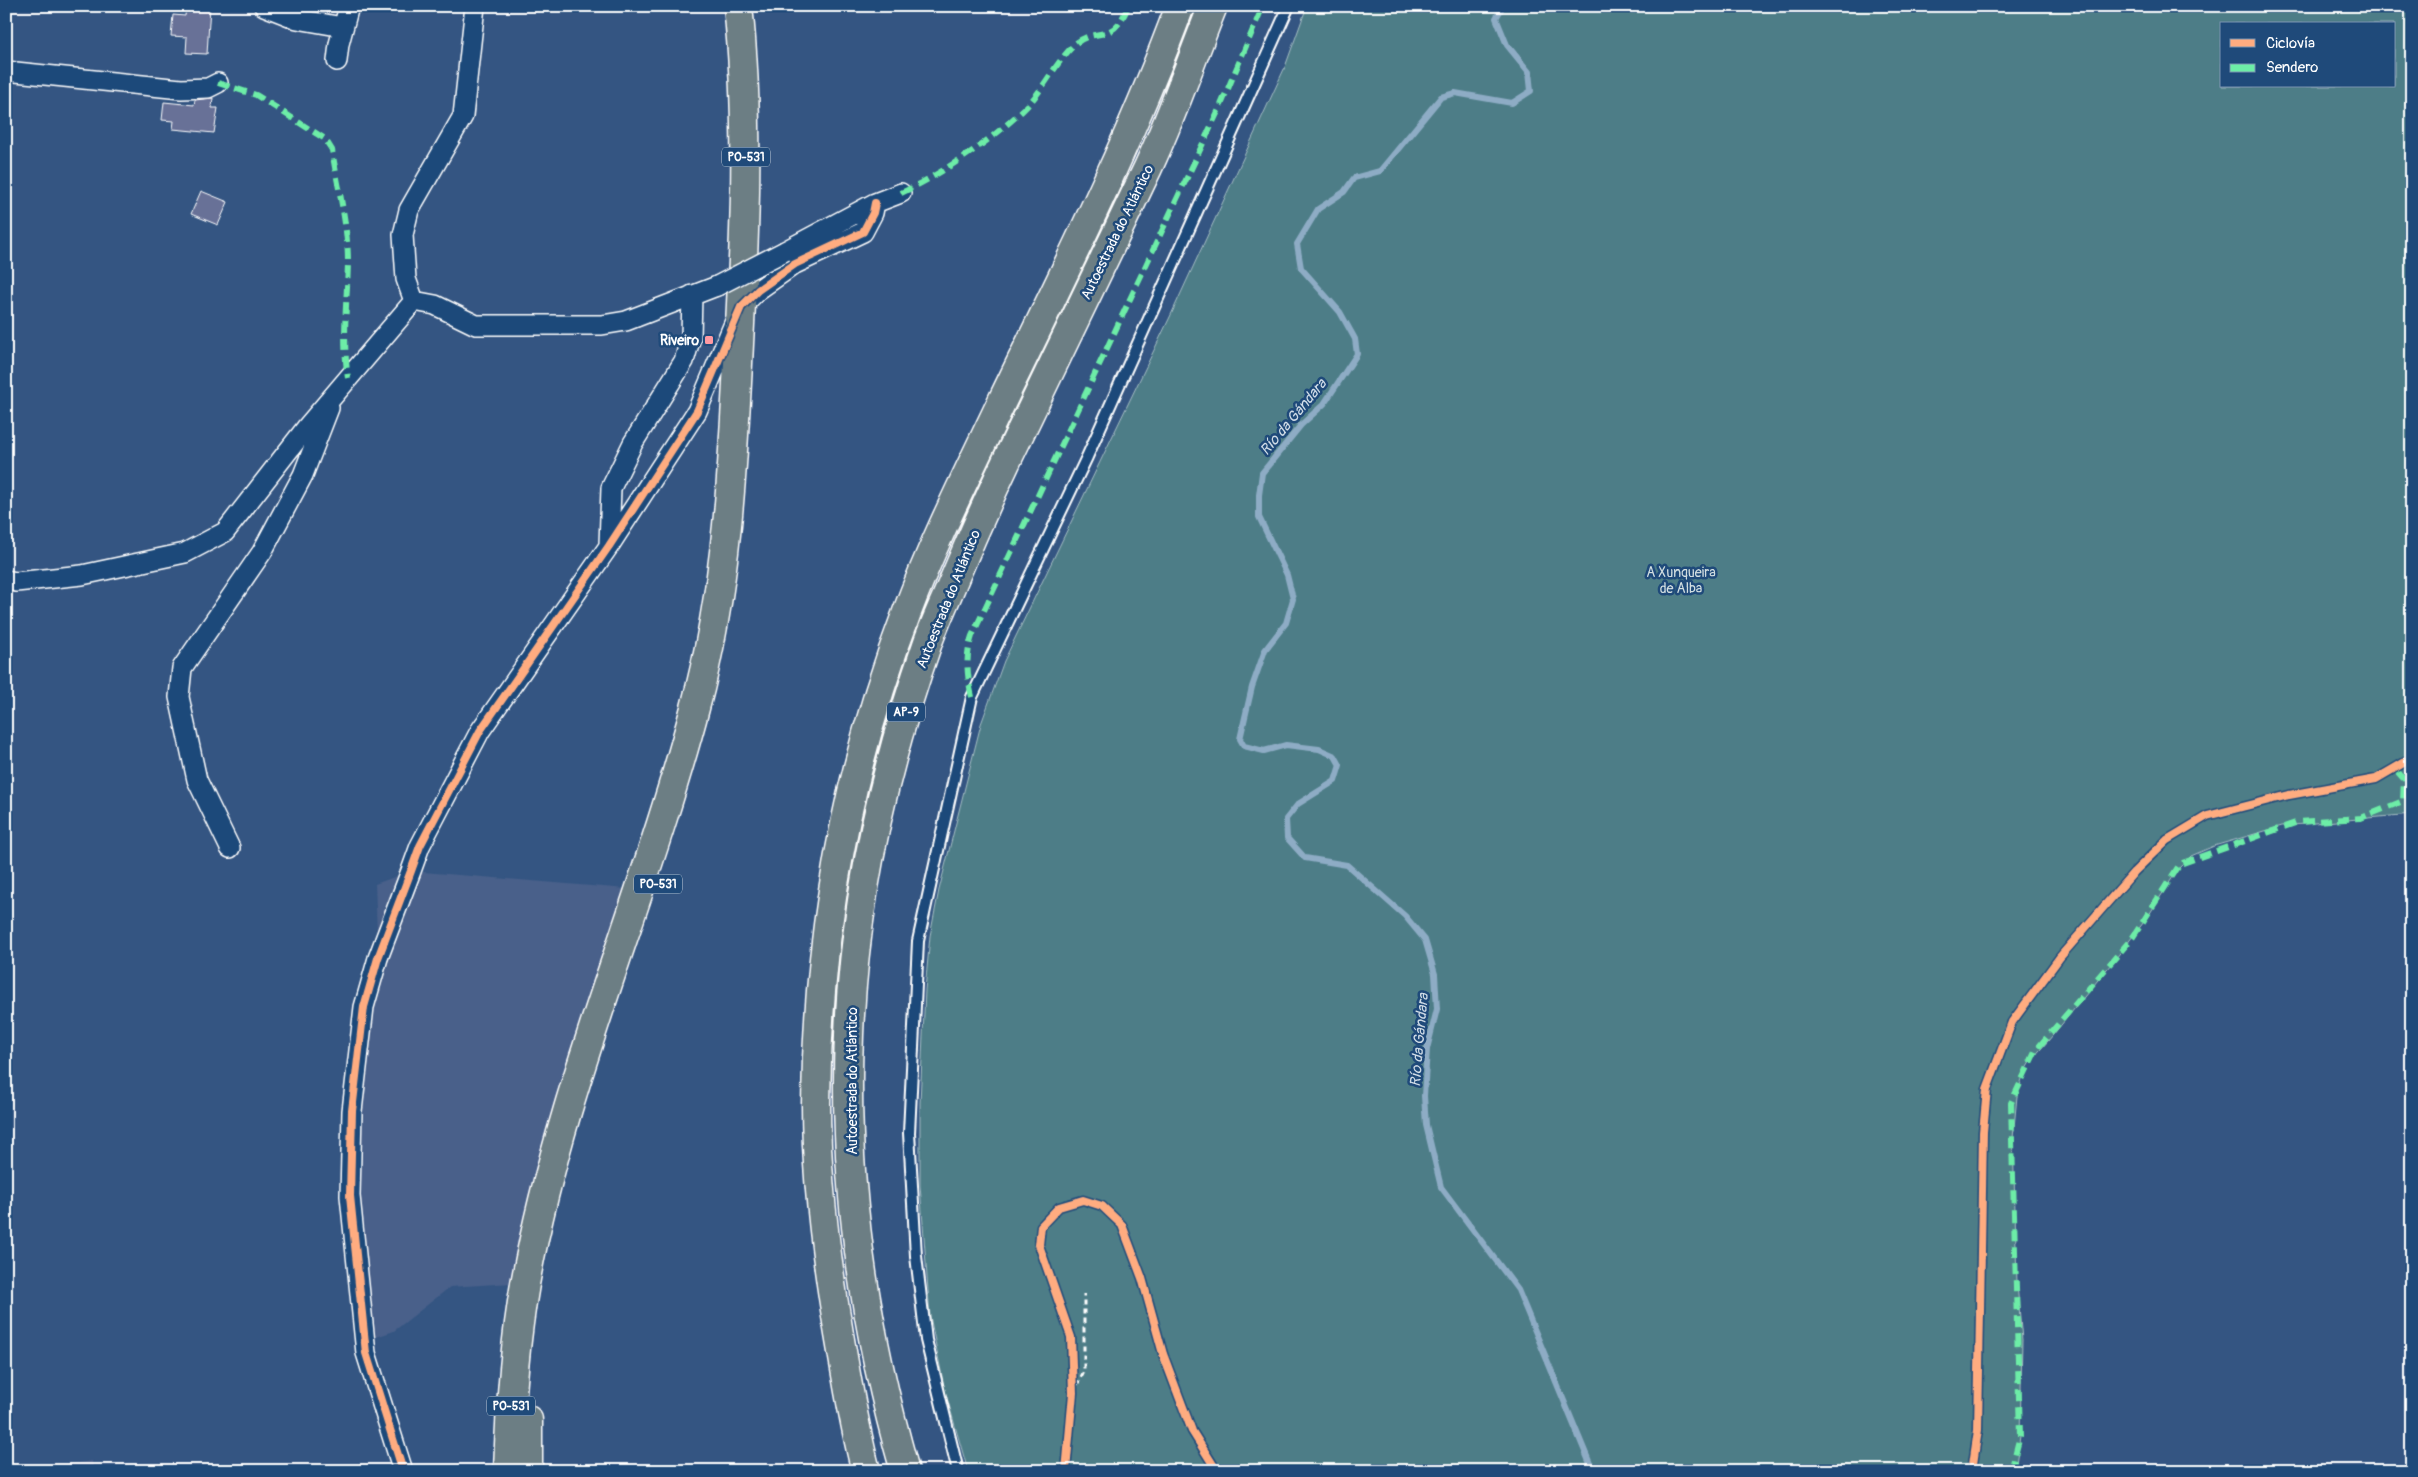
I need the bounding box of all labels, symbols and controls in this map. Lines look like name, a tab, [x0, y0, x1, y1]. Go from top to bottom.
legend	[2220, 22, 2396, 88]
text: Ciclovía	[2266, 34, 2315, 53]
text: Sendero	[2266, 58, 2318, 77]
road number: PO-531	[722, 148, 770, 166]
street label: Autoestrada do Atlántico	[1077, 162, 1158, 302]
place label: Riveiro	[660, 332, 699, 349]
marker: Riveiro	[703, 334, 715, 346]
water label: Río da Gándara	[1256, 374, 1331, 459]
street label: Autoestrada do Atlántico	[913, 527, 984, 671]
park label: A Xunqueira de Alba	[1646, 564, 1716, 597]
road number: AP-9	[887, 702, 925, 722]
road number: PO-531	[634, 874, 682, 894]
water label: Río da Gándara	[1406, 991, 1433, 1088]
street label: Autoestrada do Atlántico	[844, 1007, 861, 1155]
road number: PO-531	[487, 1396, 535, 1415]

